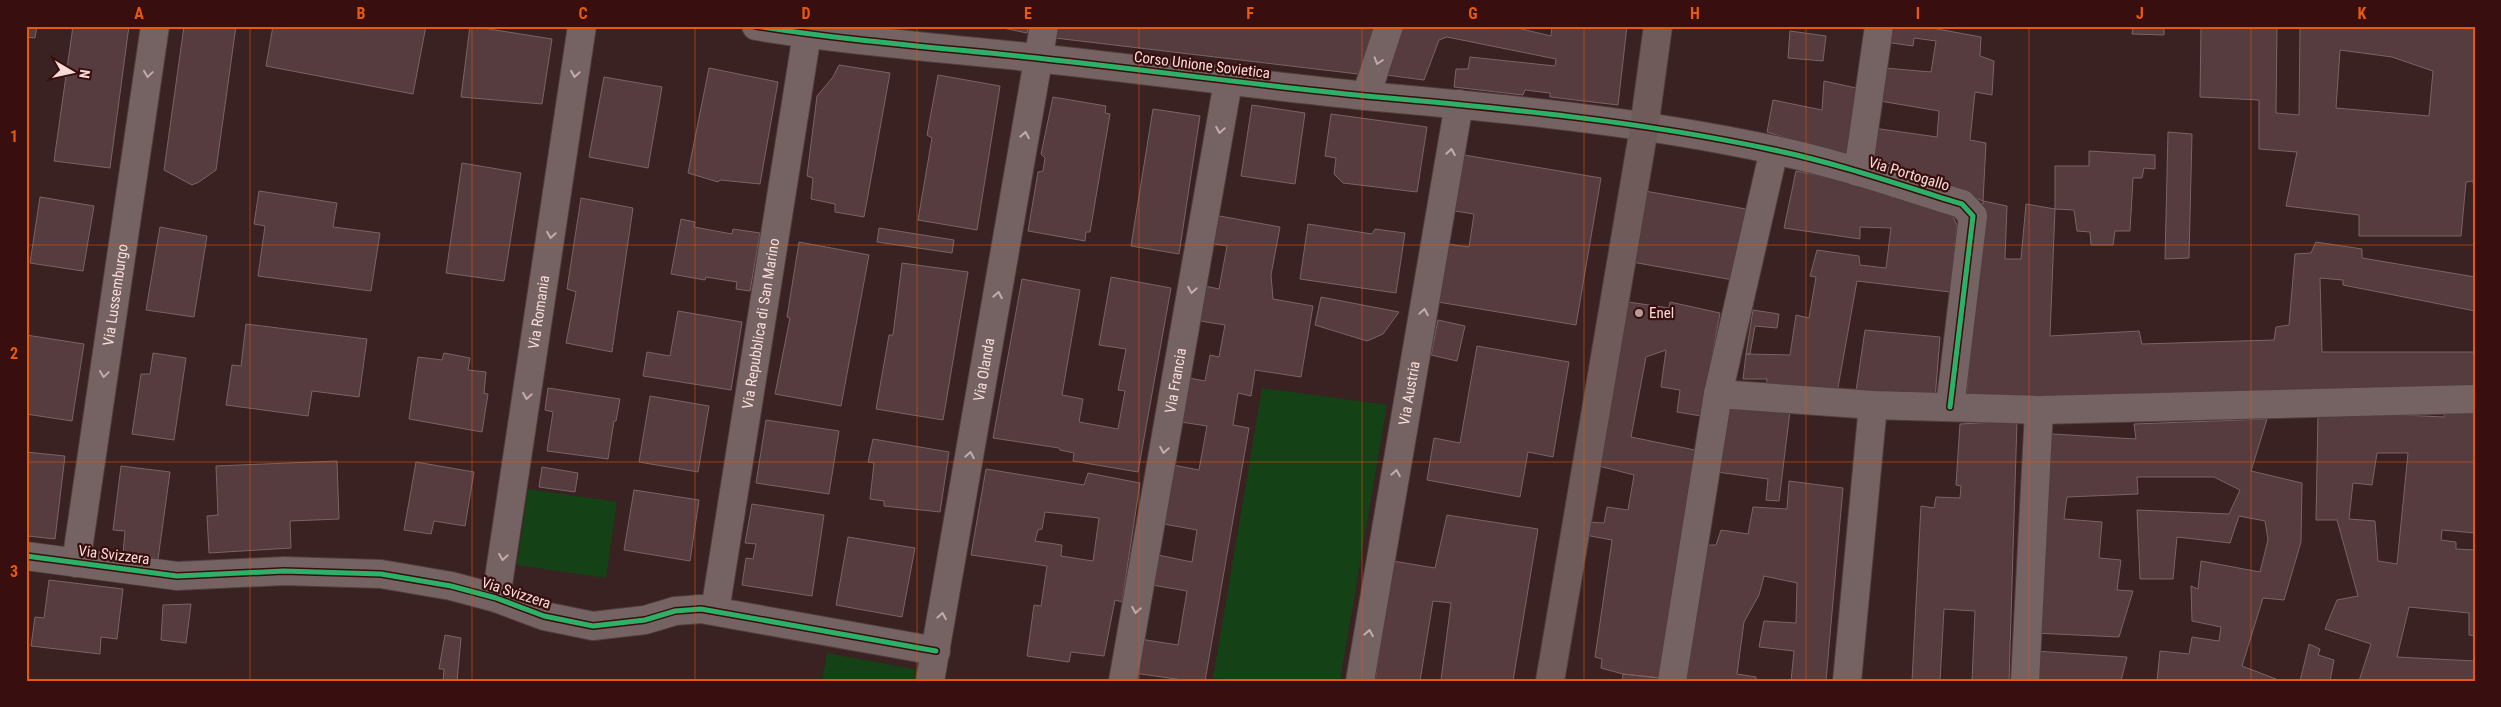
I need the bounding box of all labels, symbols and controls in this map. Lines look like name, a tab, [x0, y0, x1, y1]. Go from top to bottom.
text: A	[134, 4, 144, 23]
text: B	[357, 4, 366, 23]
text: C	[578, 4, 588, 23]
text: D	[801, 4, 811, 23]
text: E	[1024, 4, 1032, 23]
text: F	[1246, 4, 1254, 23]
text: G	[1468, 4, 1478, 23]
text: H	[1690, 4, 1700, 23]
text: I	[1916, 4, 1920, 23]
text: J	[2136, 4, 2144, 23]
text: K	[2358, 4, 2367, 23]
north arrow	[48, 48, 98, 98]
street label: Corso Unione Sovietica	[1133, 48, 1271, 82]
one-way arrow	[1373, 56, 1383, 65]
text: N	[76, 69, 93, 80]
one-way arrow	[143, 71, 154, 79]
one-way arrow	[570, 71, 581, 79]
one-way arrow	[1215, 125, 1225, 134]
text: 1	[10, 127, 18, 146]
one-way arrow	[1020, 131, 1030, 140]
one-way arrow	[1446, 148, 1456, 157]
street label: Via Portogallo	[1866, 153, 1952, 195]
one-way arrow	[546, 231, 557, 239]
street label: Via Repubblica di San Marino	[738, 237, 783, 410]
street label: Via Lussemburgo	[99, 243, 132, 347]
street label: Via Romania	[525, 274, 553, 350]
one-way arrow	[1187, 285, 1197, 294]
one-way arrow	[992, 291, 1002, 300]
place label: Enel	[1649, 304, 1674, 322]
marker: Enel	[1633, 307, 1645, 319]
one-way arrow	[1418, 308, 1428, 317]
street label: Via Olanda	[970, 337, 999, 403]
text: 2	[10, 344, 18, 363]
street label: Via Francia	[1161, 347, 1190, 415]
street label: Via Austria	[1395, 360, 1424, 427]
one-way arrow	[99, 370, 110, 378]
one-way arrow	[522, 392, 533, 400]
one-way arrow	[1159, 445, 1169, 454]
one-way arrow	[964, 451, 974, 460]
one-way arrow	[1391, 468, 1401, 477]
street label: Via Svizzera	[77, 542, 151, 568]
one-way arrow	[498, 552, 508, 561]
text: 3	[10, 562, 18, 581]
street label: Via Svizzera	[479, 573, 553, 613]
one-way arrow	[1131, 606, 1141, 614]
one-way arrow	[937, 611, 947, 620]
one-way arrow	[1363, 628, 1373, 637]

